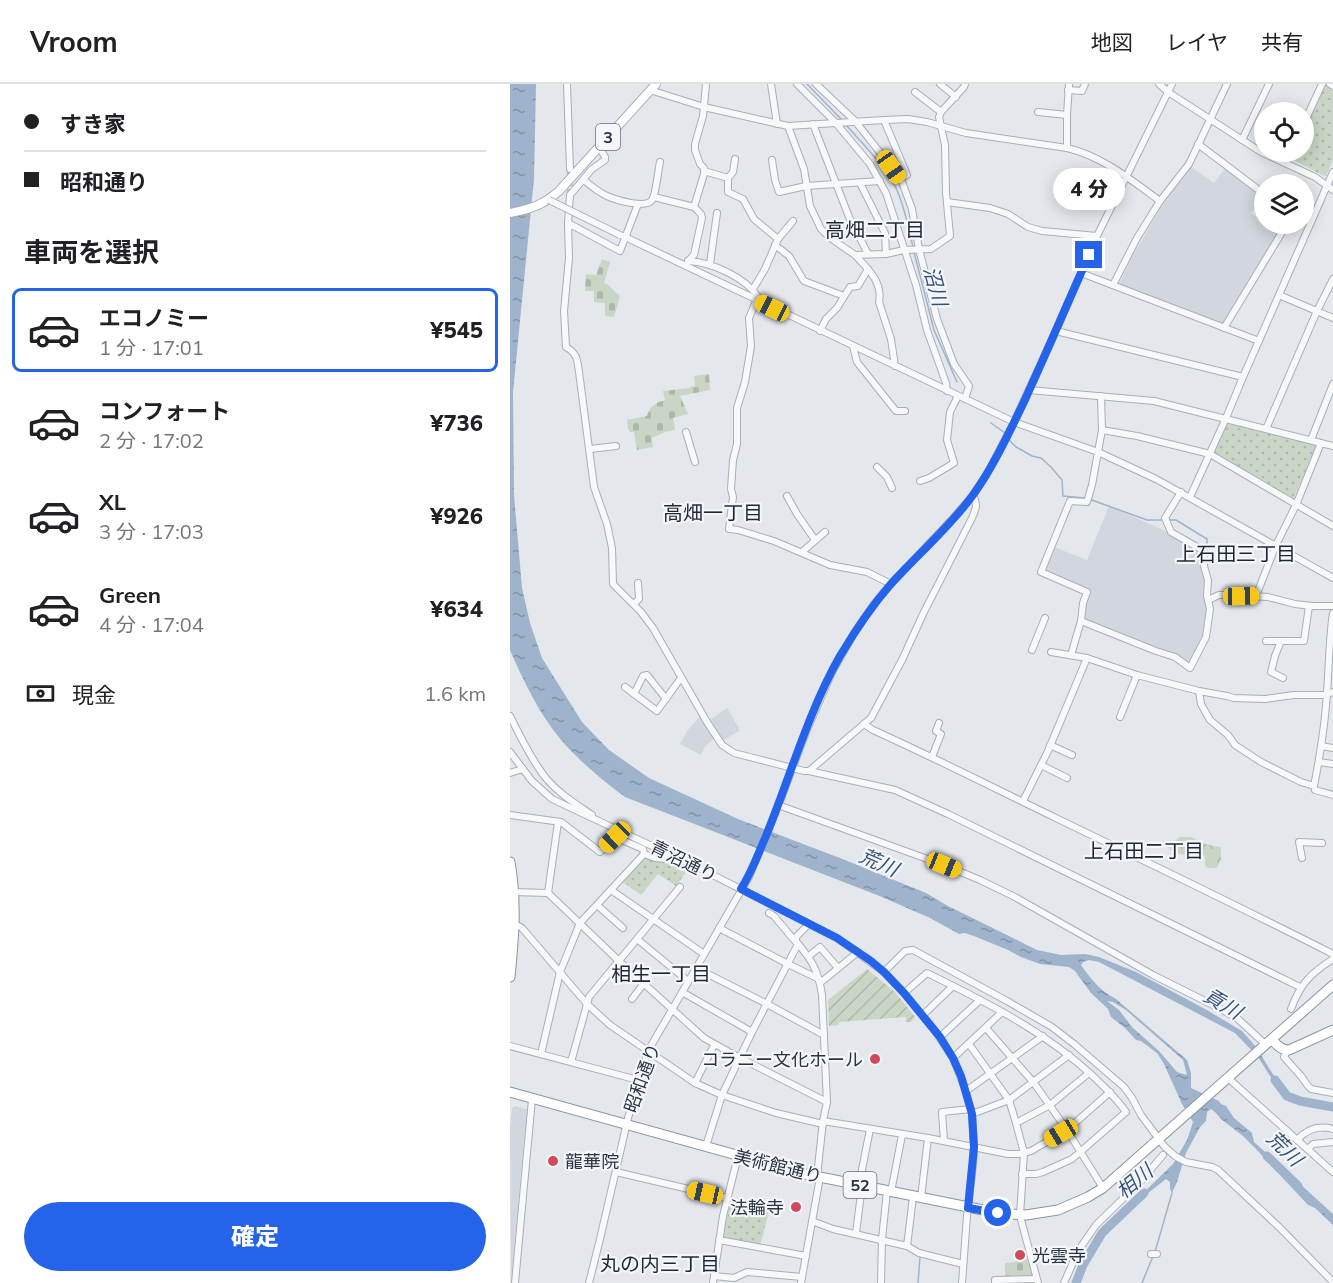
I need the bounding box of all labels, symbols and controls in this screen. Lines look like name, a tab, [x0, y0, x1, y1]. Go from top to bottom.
text: Vroom	[30, 24, 118, 59]
text: 地図	[1091, 29, 1133, 55]
text: レイヤ	[1166, 29, 1228, 55]
text: 共有	[1261, 29, 1303, 55]
map controls	[1254, 102, 1314, 234]
button: locate	[1254, 102, 1314, 162]
text: すき家	[60, 110, 126, 138]
road number: 3	[596, 124, 620, 150]
car	[873, 147, 909, 187]
text: 昭和通り	[60, 168, 148, 196]
callout: 4 分	[1053, 168, 1125, 210]
button: layers	[1254, 174, 1314, 234]
text: 4 分	[1070, 176, 1108, 201]
district label: 高畑二丁目	[825, 217, 925, 242]
text: 車両を選択	[24, 235, 159, 269]
route end	[1075, 241, 1102, 268]
water label: 沼川	[919, 263, 954, 310]
car	[752, 292, 792, 324]
icon: car	[27, 303, 81, 357]
text: エコノミー	[99, 304, 209, 332]
text: ¥545	[430, 316, 483, 344]
text: 1 分 · 17:01	[99, 335, 204, 360]
icon: car	[27, 396, 81, 450]
text: コンフォート	[99, 397, 230, 425]
text: ¥736	[430, 409, 483, 437]
text: 2 分 · 17:02	[99, 428, 204, 453]
text: XL	[99, 488, 126, 516]
icon: car	[27, 489, 81, 543]
district label: 高畑一丁目	[663, 500, 763, 525]
text: ¥926	[430, 502, 483, 530]
text: 3 分 · 17:03	[99, 519, 204, 544]
district label: 上石田三丁目	[1176, 541, 1296, 566]
text: Green	[99, 581, 161, 609]
icon: car	[27, 582, 81, 636]
car	[1223, 587, 1259, 605]
text: ¥634	[430, 595, 483, 623]
text: 4 分 · 17:04	[99, 612, 204, 637]
icon: cash	[24, 677, 57, 710]
text: 現金	[72, 681, 116, 709]
text: 1.6 km	[424, 681, 486, 706]
car	[596, 818, 634, 856]
street label: 青沼通り	[647, 835, 721, 887]
district label: 上石田二丁目	[1084, 838, 1204, 863]
water label: 荒川	[856, 842, 904, 882]
car	[924, 850, 964, 880]
district label: 相生一丁目	[611, 961, 711, 986]
water label: 貢川	[1199, 982, 1248, 1025]
street label: 昭和通り	[619, 1040, 665, 1116]
place label: コラニー文化ホール	[701, 1048, 863, 1071]
marker: コラニー文化ホール	[868, 1052, 882, 1066]
car	[1041, 1116, 1081, 1150]
water label: 荒川	[1262, 1125, 1310, 1172]
street label: 美術館通り	[732, 1144, 824, 1188]
place label: 龍華院	[565, 1150, 619, 1173]
marker: 龍華院	[546, 1154, 560, 1168]
water label: 相川	[1111, 1157, 1159, 1203]
road number: 52	[844, 1172, 876, 1198]
car	[685, 1180, 725, 1206]
place label: 法輪寺	[730, 1196, 784, 1219]
route start	[984, 1199, 1011, 1226]
marker: 法輪寺	[789, 1200, 803, 1214]
button: 確定	[24, 1202, 486, 1271]
place label: 光雲寺	[1032, 1244, 1086, 1267]
marker: 光雲寺	[1013, 1248, 1027, 1262]
district label: 丸の内三丁目	[600, 1251, 720, 1276]

